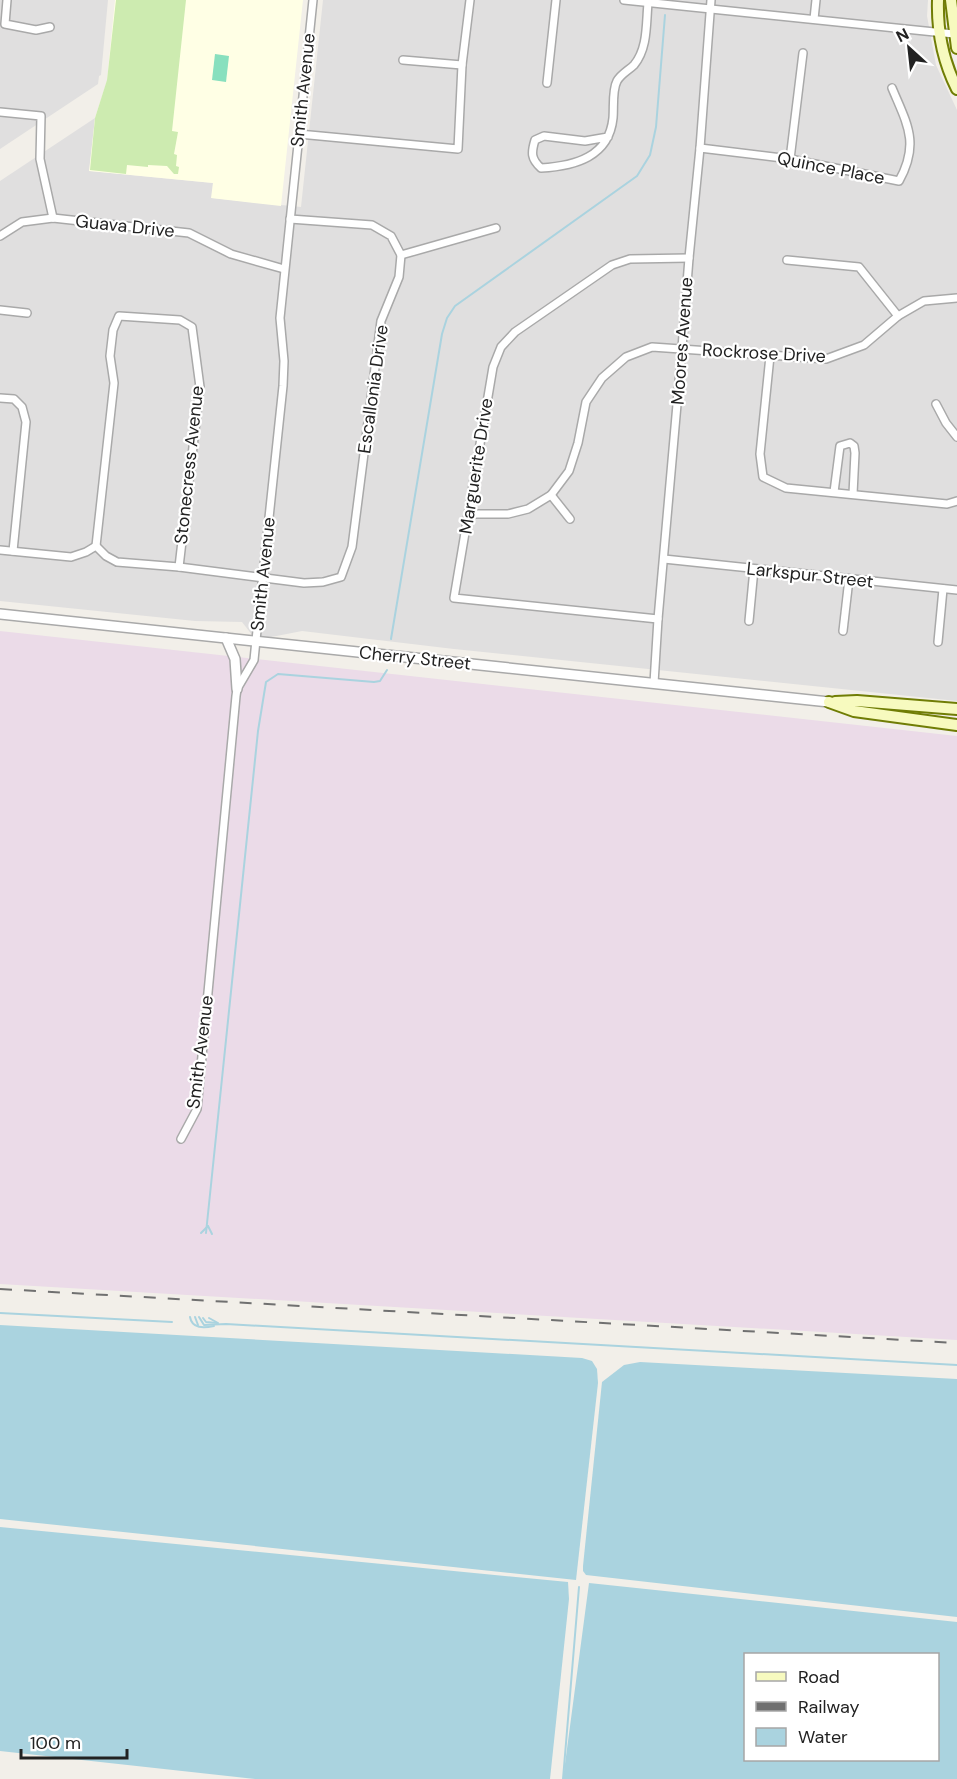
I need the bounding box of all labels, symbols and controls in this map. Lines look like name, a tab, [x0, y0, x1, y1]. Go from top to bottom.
north arrow	[879, 18, 939, 78]
text: N	[892, 23, 912, 47]
street label: Smith Avenue	[285, 32, 321, 148]
street label: Quince Place	[775, 146, 887, 190]
street label: Guava Drive	[74, 209, 176, 243]
street label: Moores Avenue	[666, 276, 698, 406]
street label: Escallonia Drive	[352, 323, 394, 455]
street label: Rockrose Drive	[702, 338, 826, 368]
street label: Stonecress Avenue	[169, 385, 209, 545]
street label: Marguerite Drive	[453, 396, 499, 536]
street label: Smith Avenue	[245, 516, 281, 632]
street label: Larkspur Street	[745, 556, 875, 594]
street label: Cherry Street	[358, 640, 472, 676]
street label: Smith Avenue	[181, 994, 219, 1110]
legend	[744, 1653, 939, 1761]
text: Road	[798, 1665, 840, 1689]
text: Railway	[798, 1695, 860, 1719]
scale bar	[21, 1722, 128, 1760]
text: Water	[798, 1725, 848, 1749]
text: 100 m	[30, 1731, 81, 1755]

